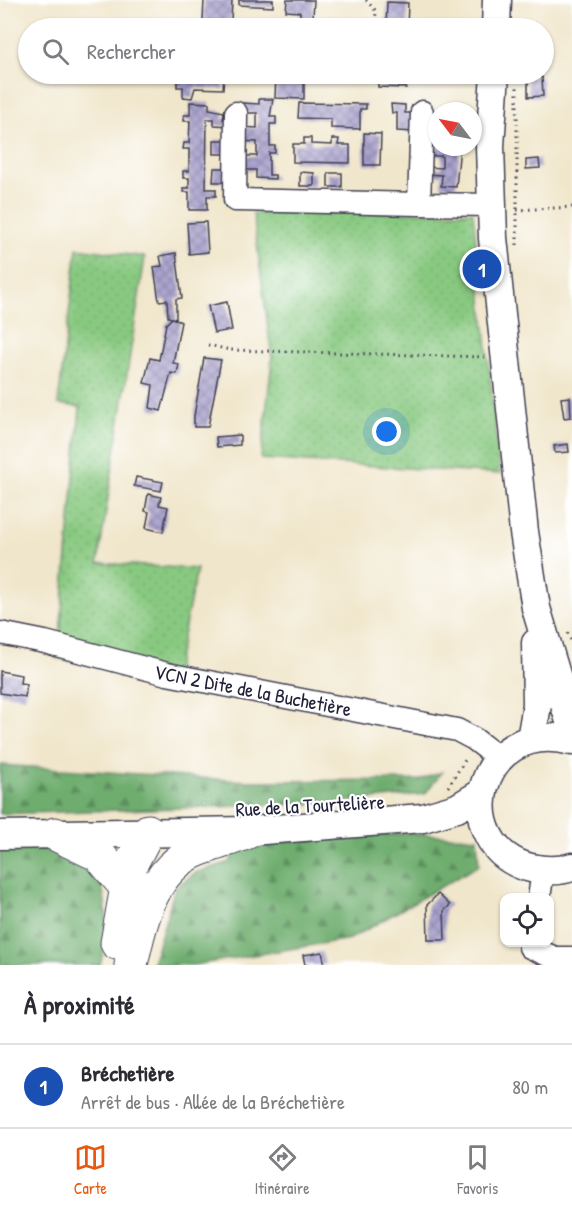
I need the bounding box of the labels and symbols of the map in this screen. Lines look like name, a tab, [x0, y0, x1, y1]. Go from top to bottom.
north arrow	[428, 102, 482, 156]
pin: 1	[462, 246, 502, 292]
your location	[372, 417, 401, 446]
street label: VCN 2 Dite de la Buchetière	[152, 658, 354, 722]
street label: Rue de la Tourtelière	[235, 788, 385, 822]

